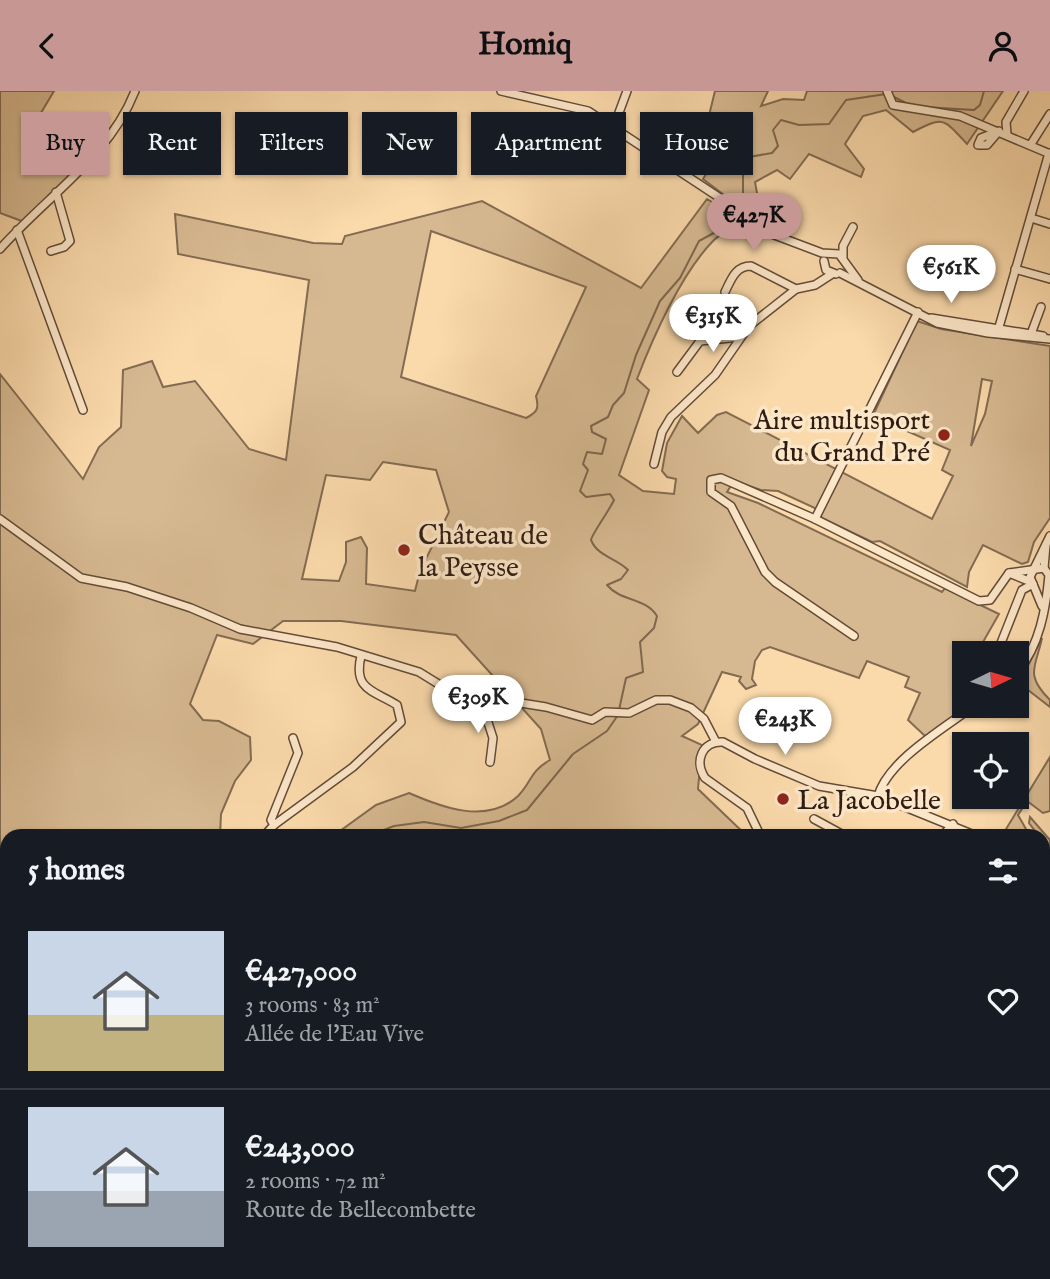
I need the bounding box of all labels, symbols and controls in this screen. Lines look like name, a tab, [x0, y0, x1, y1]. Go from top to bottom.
text: Homiq	[478, 25, 572, 66]
icon: back	[28, 27, 66, 65]
icon: person	[984, 27, 1022, 65]
chip: Buy	[21, 112, 109, 175]
chip: Rent	[123, 112, 221, 175]
chip: Filters	[235, 112, 348, 175]
chip: New	[362, 112, 457, 175]
chip: Apartment	[471, 112, 626, 175]
chip: House	[640, 112, 753, 175]
pin: €427K	[705, 193, 803, 253]
text: €427K	[723, 201, 785, 230]
pin: €561K	[902, 245, 1000, 305]
text: €561K	[923, 253, 979, 282]
pin: €315K	[664, 295, 762, 354]
text: €315K	[685, 302, 741, 331]
place label: Aire multisport du Grand Pré	[753, 404, 930, 471]
marker: Aire multisport du Grand Pré	[936, 427, 952, 443]
place label: Château de la Peysse	[418, 519, 548, 586]
marker: Château de la Peysse	[396, 542, 412, 558]
north arrow	[952, 641, 1029, 717]
map controls	[952, 641, 1029, 809]
pin: €309K	[429, 675, 527, 735]
text: €309K	[448, 683, 508, 712]
pin: €243K	[736, 697, 834, 757]
text: €243K	[755, 705, 815, 734]
button: locate	[952, 732, 1029, 809]
place label: La Jacobelle	[797, 784, 941, 819]
marker: La Jacobelle	[775, 791, 791, 807]
text: 5 homes	[28, 852, 125, 890]
icon: filters	[984, 852, 1022, 890]
text: €427,000	[245, 953, 357, 991]
icon: home	[84, 959, 168, 1043]
icon: heart	[984, 982, 1022, 1020]
text: 3 rooms · 83 m²	[245, 991, 380, 1020]
text: Allée de l'Eau Vive	[245, 1020, 424, 1049]
text: €243,000	[245, 1129, 355, 1167]
icon: home	[84, 1135, 168, 1219]
icon: heart	[984, 1158, 1022, 1196]
text: 2 rooms · 72 m²	[245, 1167, 386, 1196]
text: Route de Bellecombette	[245, 1196, 476, 1225]

